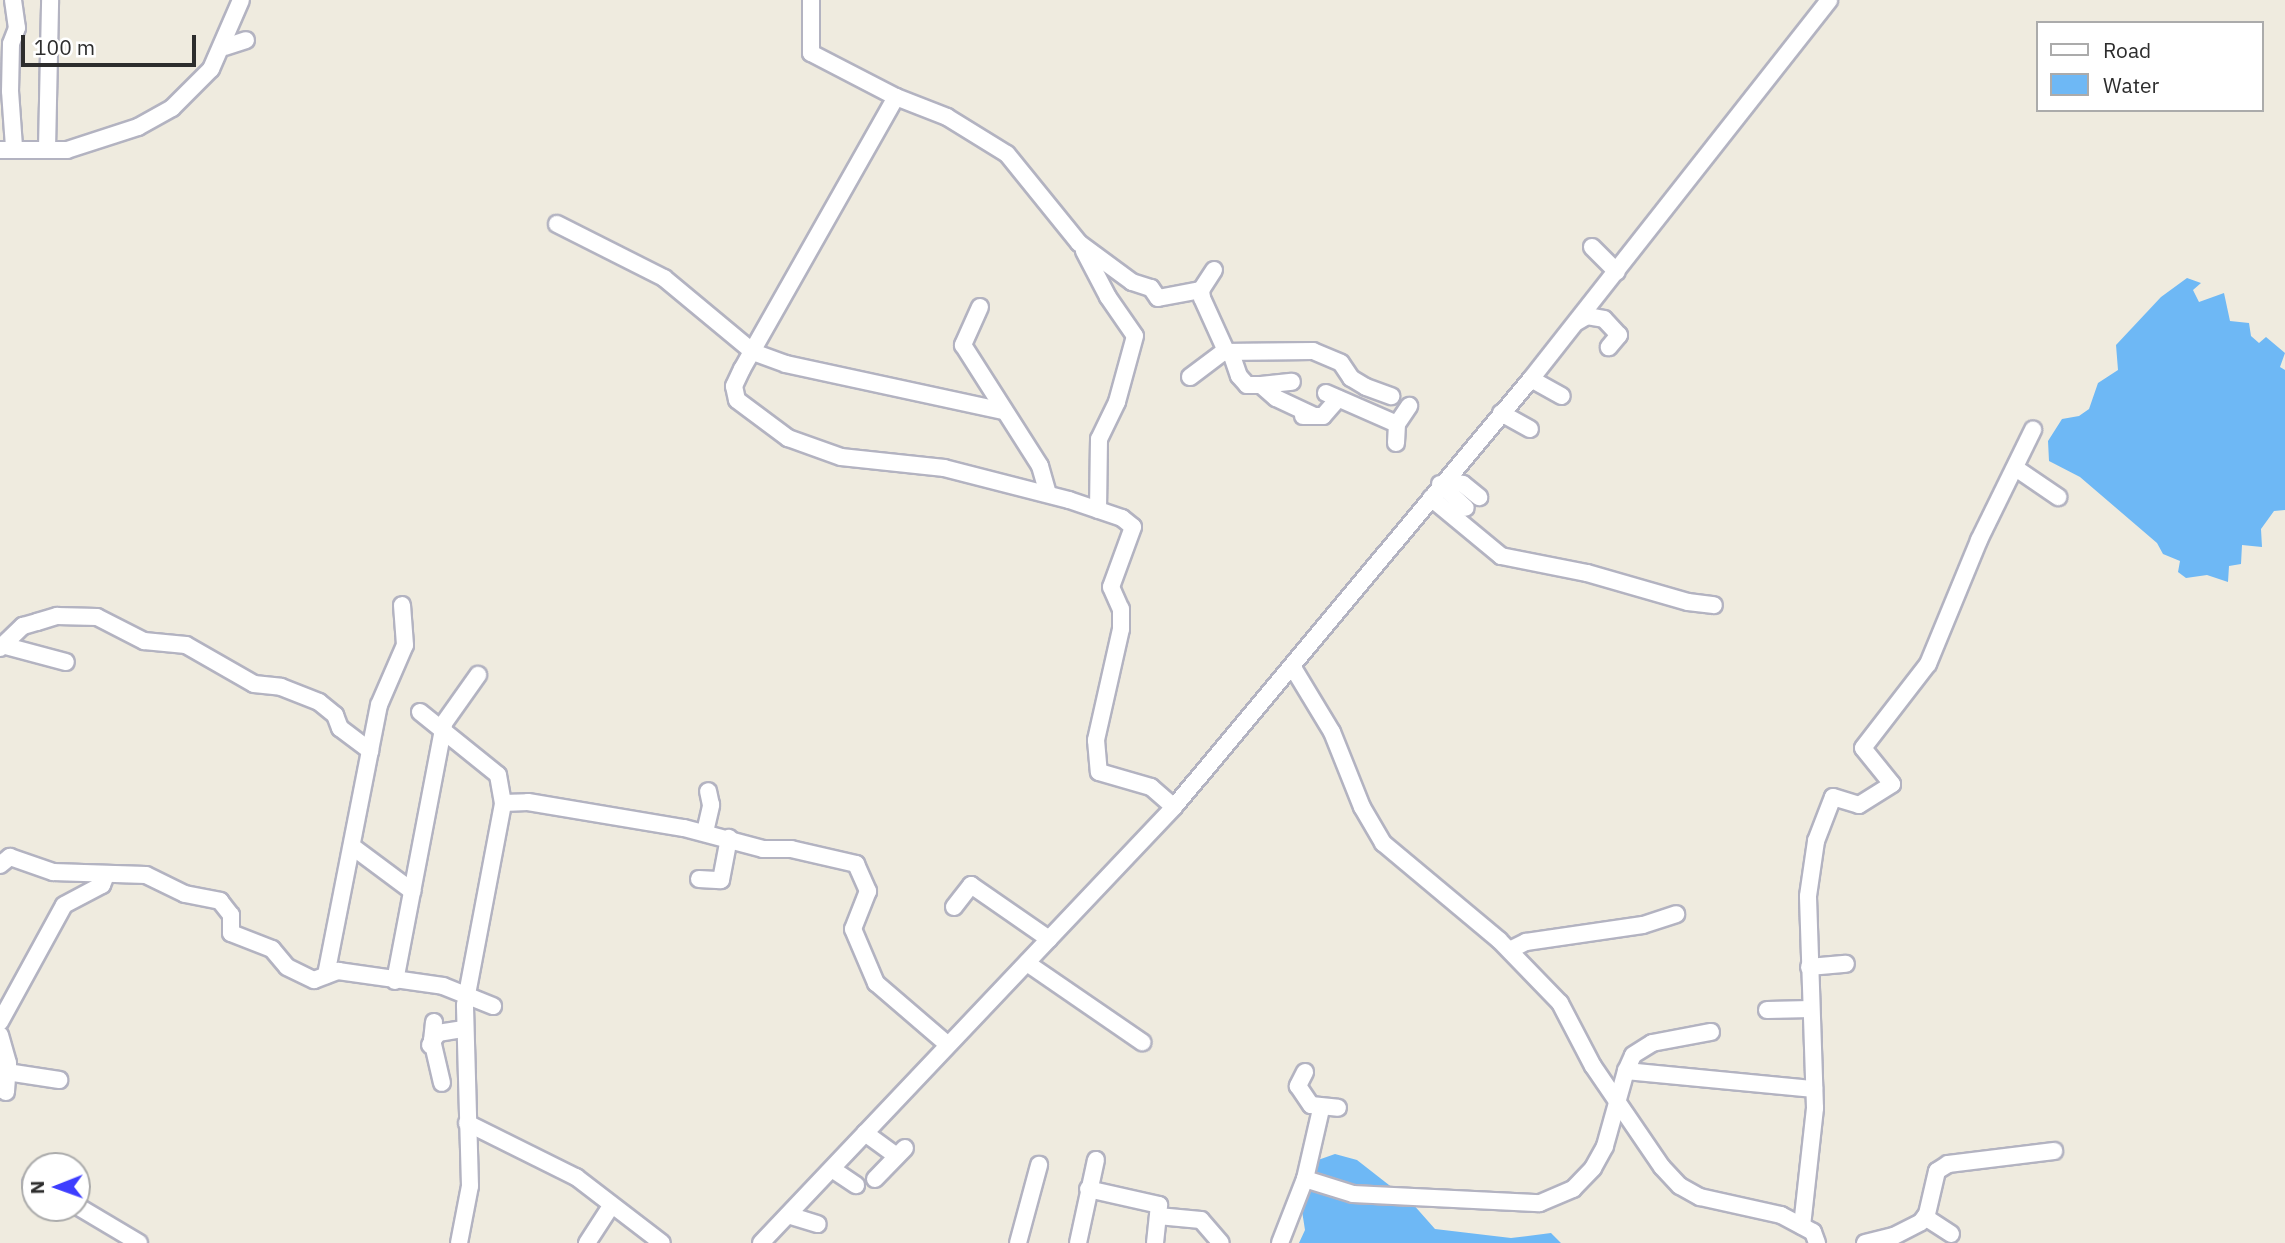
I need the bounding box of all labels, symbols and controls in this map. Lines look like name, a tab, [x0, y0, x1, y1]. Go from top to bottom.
scale bar	[24, 21, 200, 65]
legend	[2036, 21, 2264, 112]
text: 100 m	[34, 33, 95, 61]
text: Road	[2103, 36, 2151, 64]
text: Water	[2103, 71, 2159, 99]
north arrow	[21, 1152, 91, 1222]
text: N	[25, 1180, 49, 1194]

